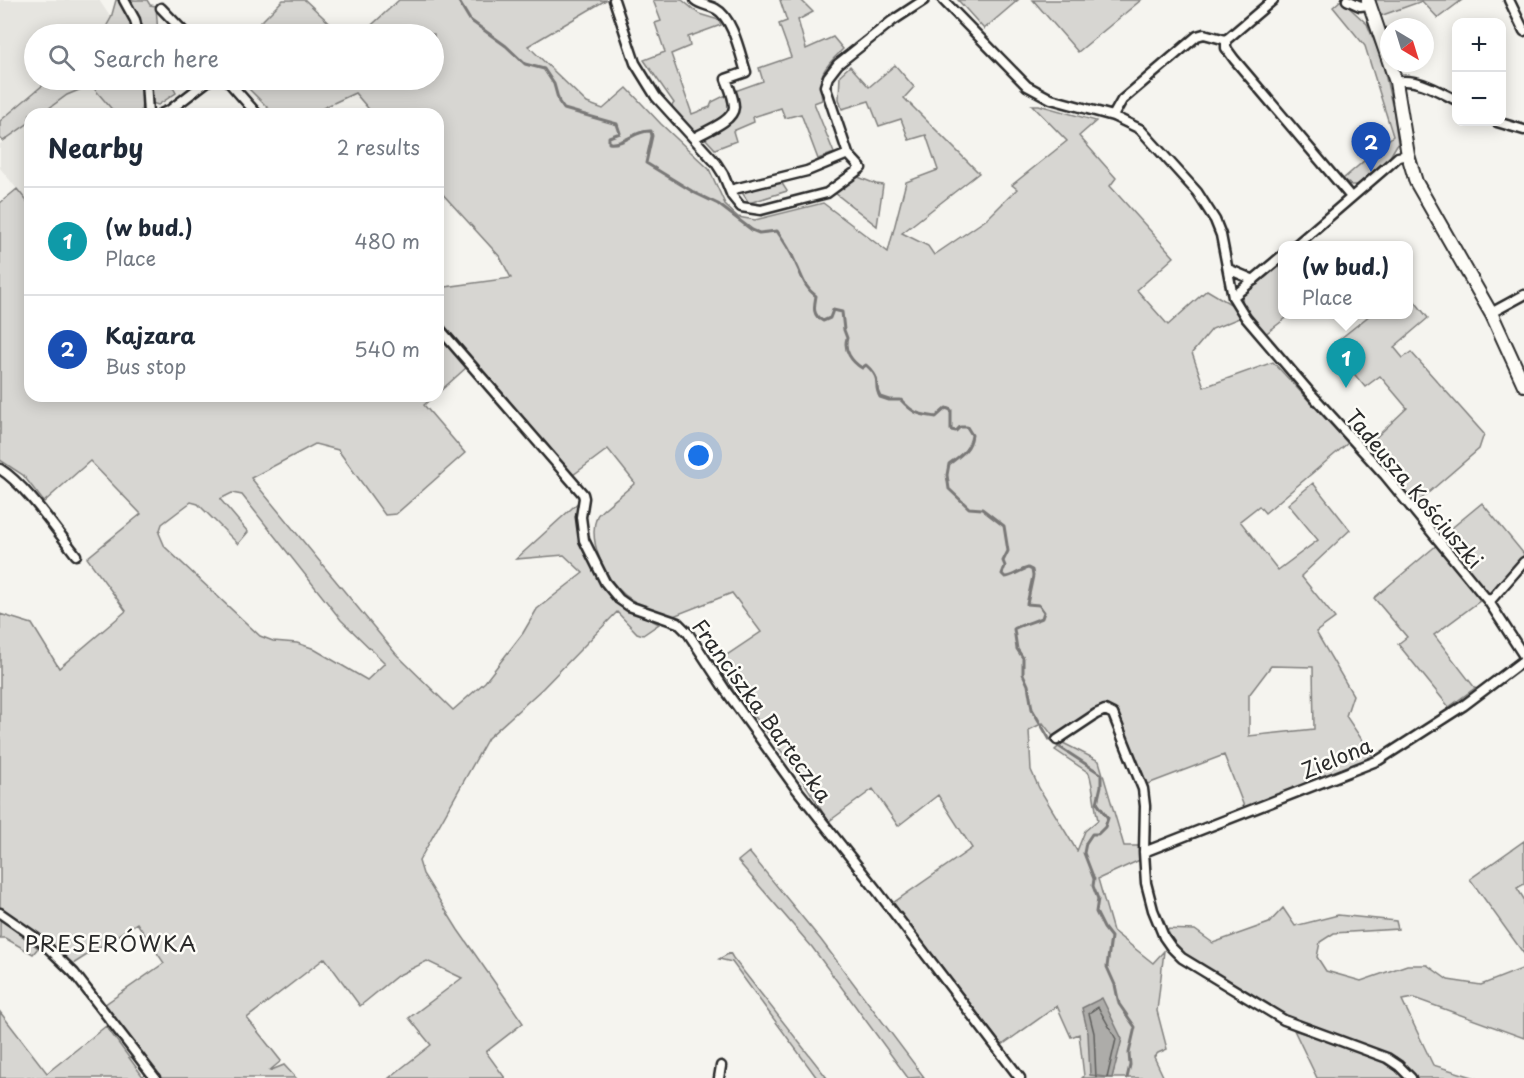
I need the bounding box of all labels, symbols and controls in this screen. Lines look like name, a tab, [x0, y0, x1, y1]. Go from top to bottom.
north arrow	[1380, 18, 1434, 72]
map controls	[1452, 18, 1506, 126]
button: +	[1452, 18, 1506, 72]
search box	[24, 24, 444, 90]
icon: search	[45, 41, 78, 74]
text: Search here	[93, 41, 219, 74]
button: −	[1452, 72, 1506, 126]
pin: 2	[1352, 122, 1390, 172]
text: Nearby	[48, 128, 143, 167]
text: 2 results	[337, 132, 420, 162]
text: (w bud.)	[105, 210, 193, 243]
text: 1	[63, 226, 72, 256]
text: 480 m	[355, 226, 420, 256]
popup	[1278, 241, 1413, 319]
text: Place	[105, 243, 156, 273]
text: (w bud.)	[1302, 249, 1389, 282]
text: Place	[1302, 282, 1353, 312]
text: Kajzara	[105, 318, 196, 351]
text: 2	[60, 334, 75, 364]
text: 540 m	[354, 334, 420, 364]
pin: 1	[1326, 338, 1366, 388]
text: Bus stop	[105, 351, 186, 381]
street label: Tadeusza Kościuszki	[1339, 401, 1491, 575]
your location	[684, 441, 713, 470]
street label: Franciszka Barteczka	[685, 612, 841, 809]
street label: Zielona	[1296, 728, 1376, 786]
district label: PRESERÓWKA	[24, 926, 198, 959]

